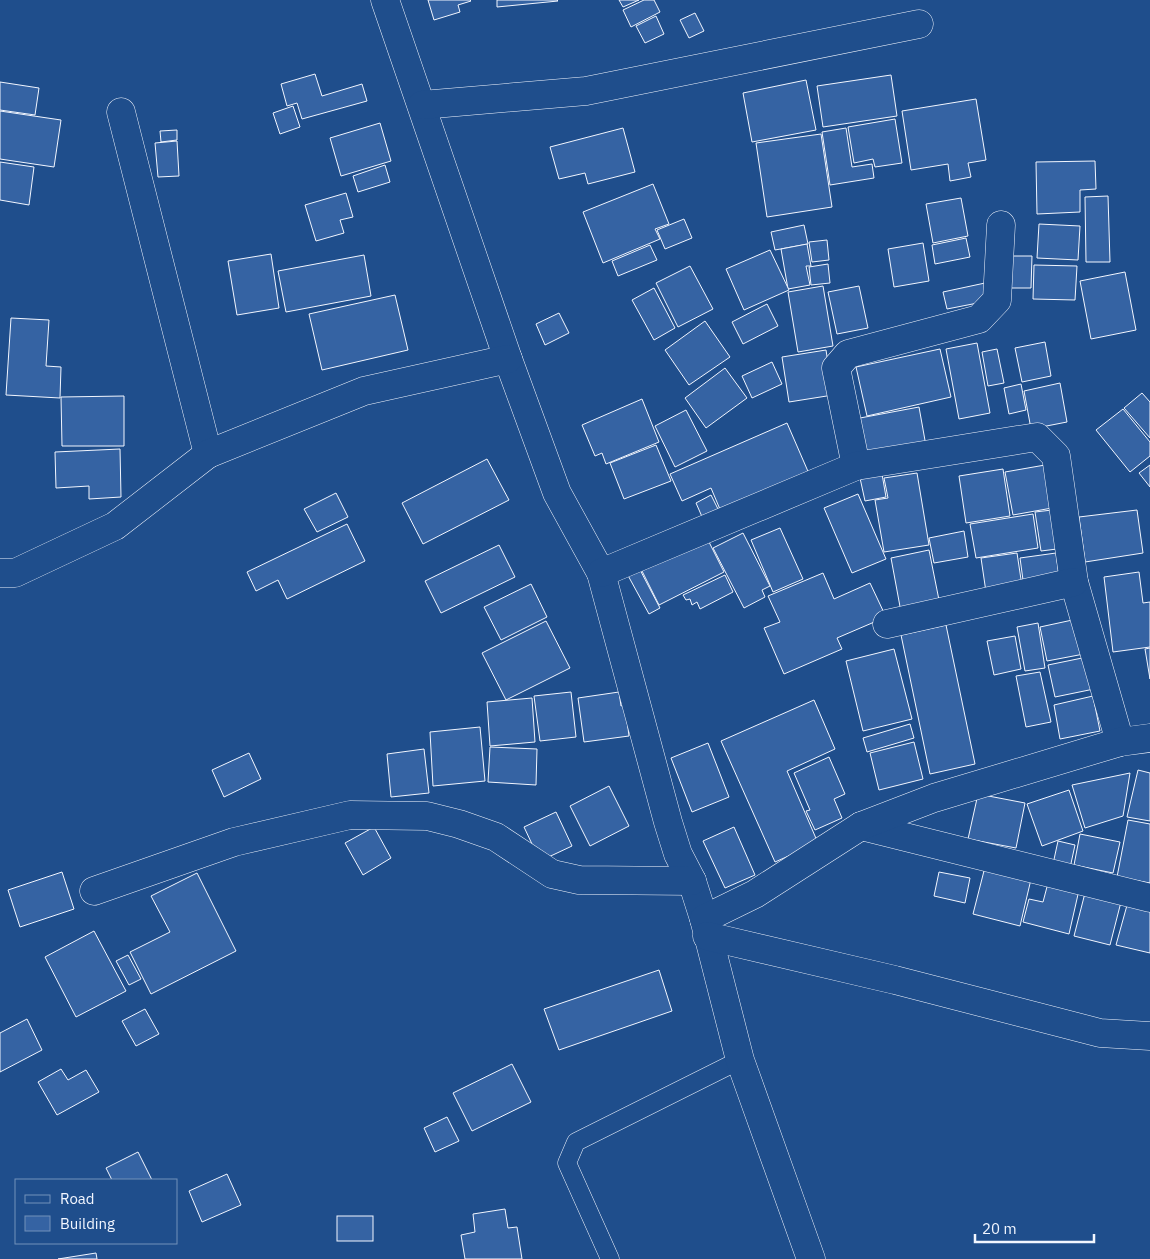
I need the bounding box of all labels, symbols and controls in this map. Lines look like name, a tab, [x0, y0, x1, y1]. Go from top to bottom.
legend	[15, 1179, 178, 1244]
text: Road	[60, 1189, 95, 1208]
scale bar	[975, 1212, 1094, 1244]
text: Building	[60, 1214, 115, 1233]
text: 20 m	[982, 1219, 1017, 1238]

